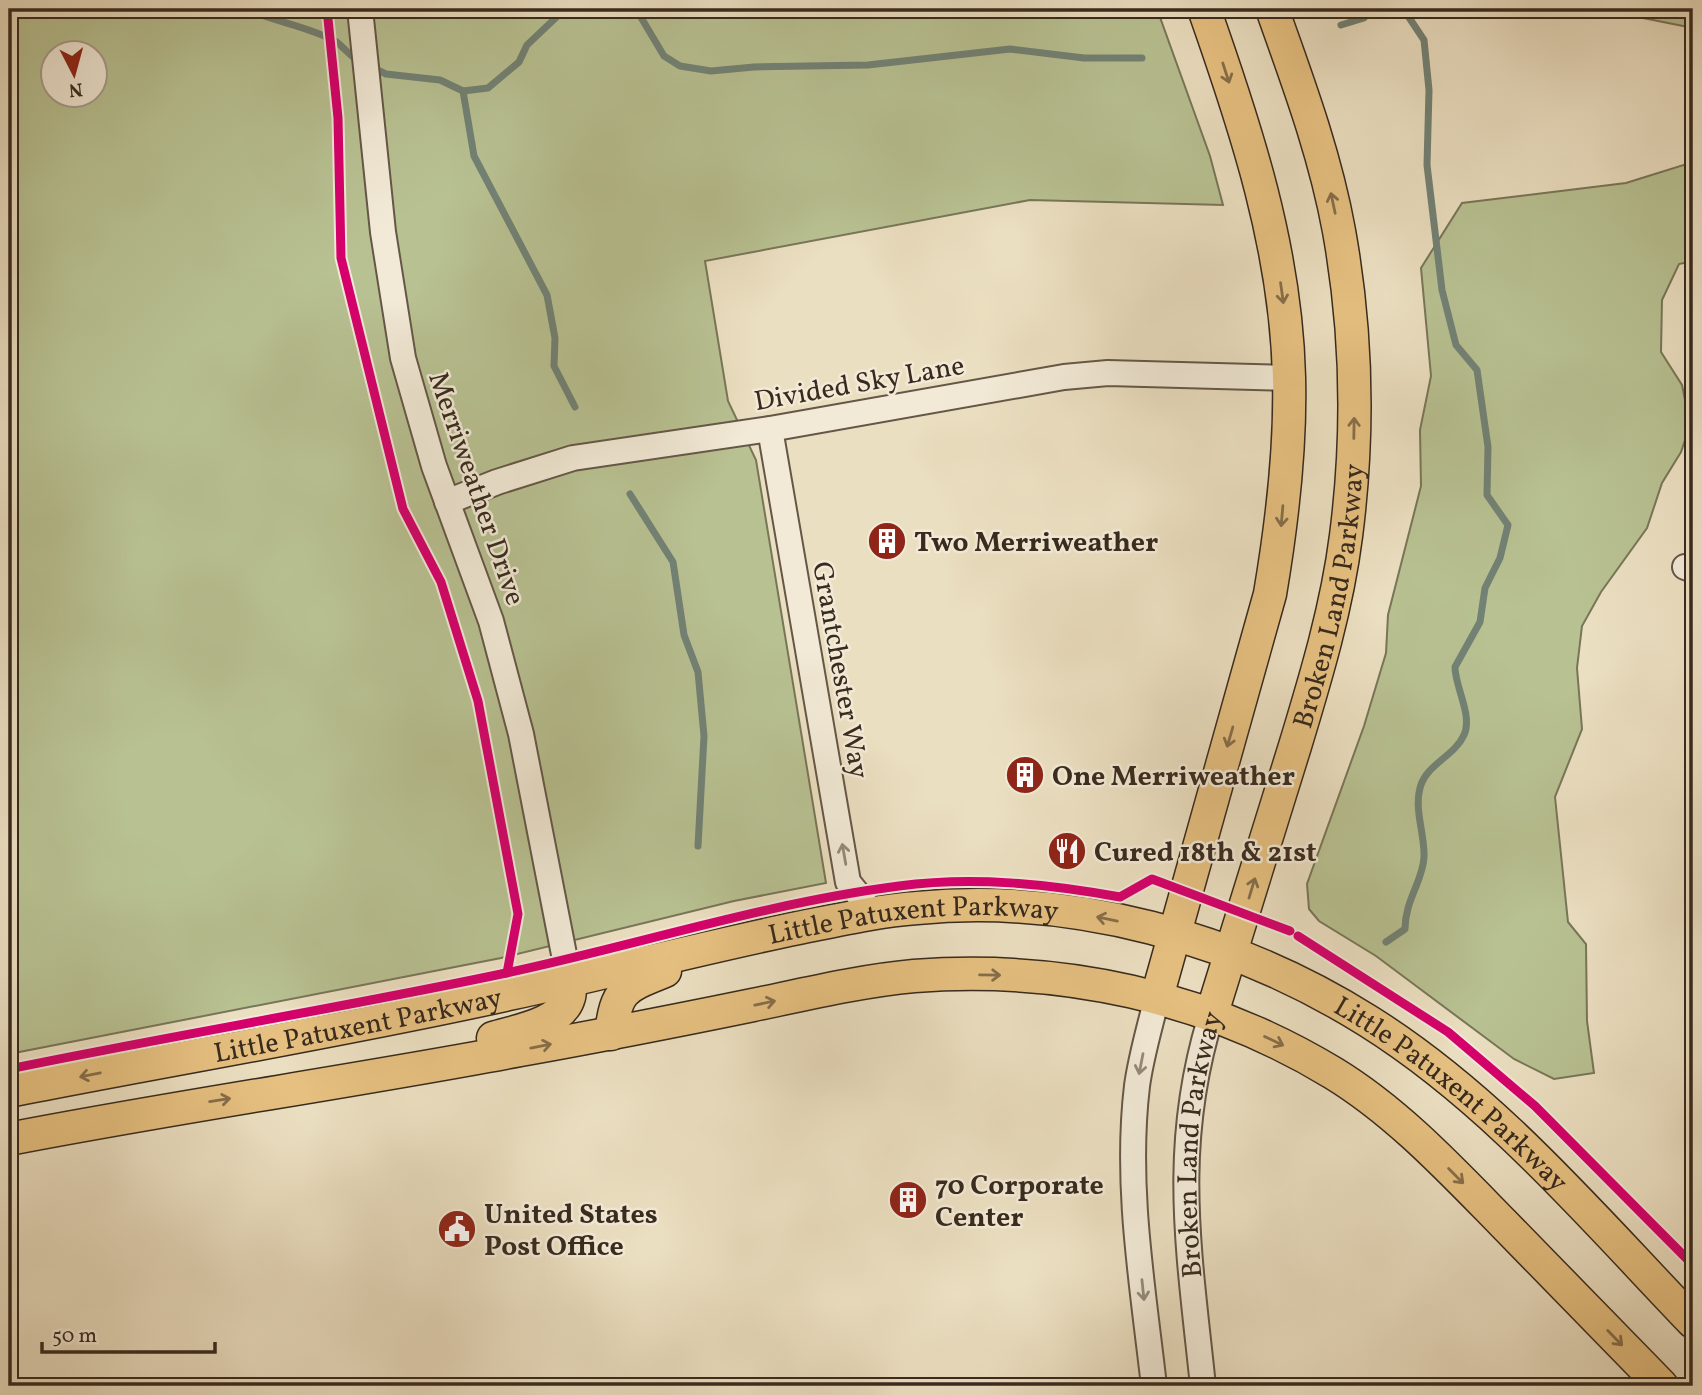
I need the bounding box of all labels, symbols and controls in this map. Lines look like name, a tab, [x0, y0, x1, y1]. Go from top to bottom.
north arrow	[38, 38, 108, 108]
one-way arrow	[1221, 62, 1233, 84]
text: N	[67, 75, 84, 103]
one-way arrow	[1325, 192, 1339, 215]
one-way arrow	[1276, 281, 1289, 304]
street label: Divided Sky Lane	[751, 347, 968, 422]
street label: Merriweather Drive	[417, 367, 534, 611]
one-way arrow	[1347, 417, 1360, 440]
street label: Broken Land Parkway	[1284, 463, 1375, 733]
one-way arrow	[1275, 504, 1288, 526]
building icon: Two Merriweather	[866, 520, 908, 562]
place label: Two Merriweather	[914, 524, 1158, 563]
street label: Grantchester Way	[801, 559, 878, 782]
one-way arrow	[1223, 725, 1236, 748]
building icon: One Merriweather	[1004, 754, 1046, 796]
place label: One Merriweather	[1052, 758, 1295, 797]
restaurant icon: Cured 18th & 21st	[1046, 830, 1088, 872]
place label: Cured 18th & 21st	[1094, 834, 1317, 873]
one-way arrow	[836, 843, 850, 866]
one-way arrow	[1246, 877, 1259, 899]
street label: Little Patuxent Parkway	[765, 888, 1060, 956]
one-way arrow	[1096, 912, 1119, 926]
one-way arrow	[978, 969, 1001, 982]
street label: Little Patuxent Parkway	[211, 979, 506, 1074]
street label: Little Patuxent Parkway	[1326, 988, 1576, 1201]
one-way arrow	[753, 995, 776, 1009]
street label: Broken Land Parkway	[1169, 1007, 1233, 1280]
one-way arrow	[1263, 1035, 1284, 1049]
one-way arrow	[529, 1039, 552, 1053]
one-way arrow	[1134, 1052, 1148, 1075]
one-way arrow	[79, 1069, 102, 1082]
one-way arrow	[208, 1093, 231, 1106]
place label: 70 Corporate Center	[935, 1167, 1104, 1238]
one-way arrow	[1447, 1167, 1464, 1184]
building icon: 70 Corporate Center	[887, 1179, 929, 1221]
place label: United States Post Office	[484, 1196, 658, 1267]
public building icon: United States Post Office	[436, 1208, 478, 1250]
one-way arrow	[1137, 1279, 1150, 1301]
scale bar	[42, 1311, 215, 1355]
text: 50 m	[52, 1322, 97, 1351]
one-way arrow	[1606, 1329, 1623, 1346]

